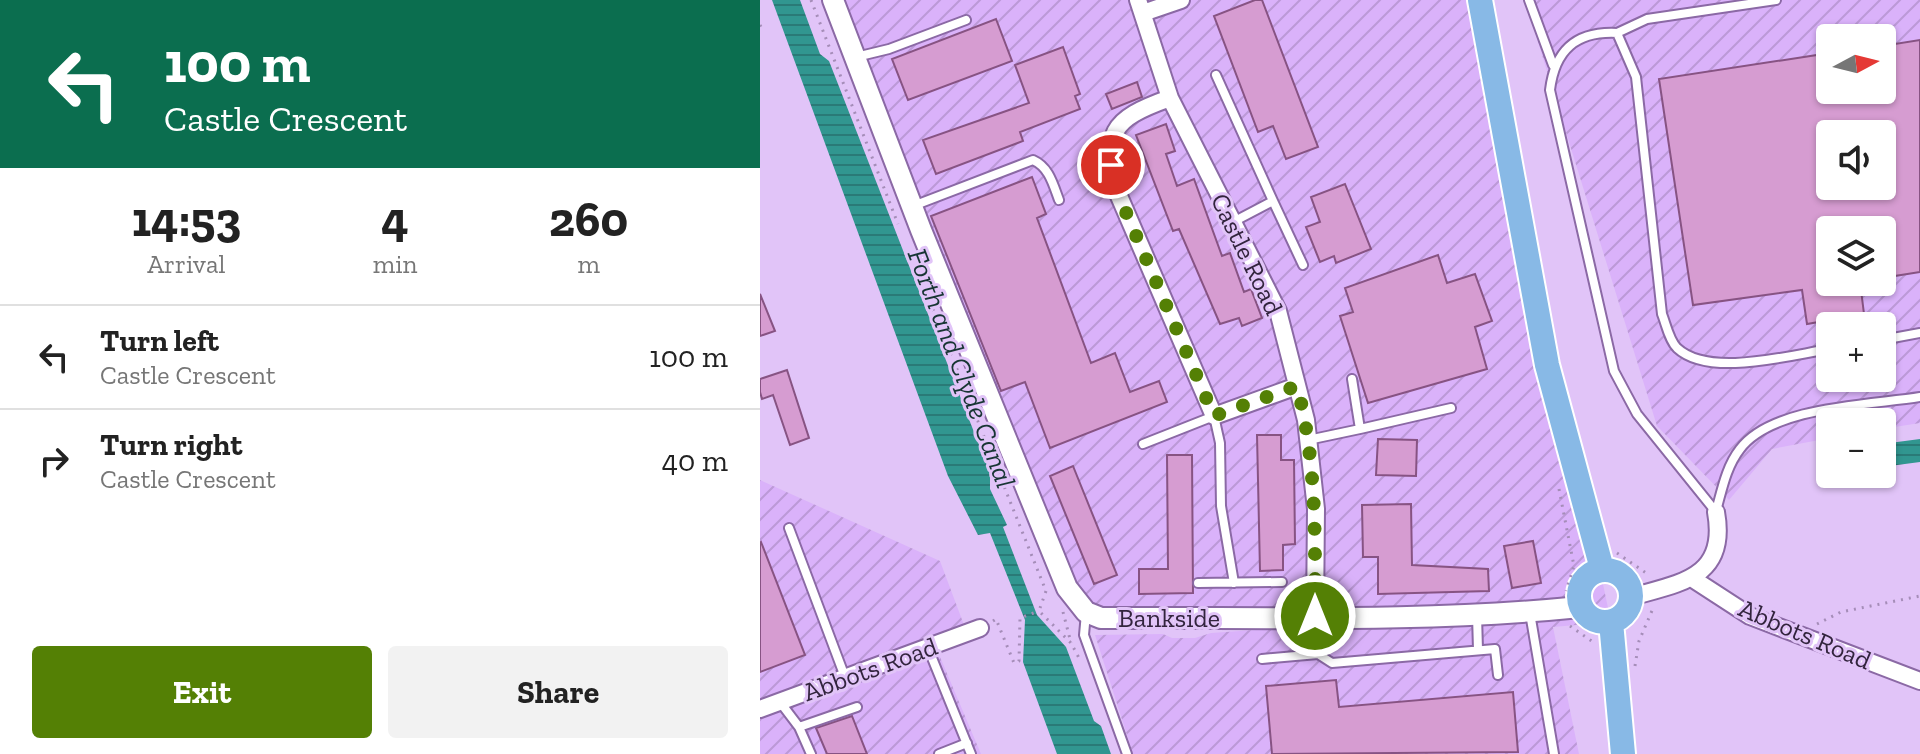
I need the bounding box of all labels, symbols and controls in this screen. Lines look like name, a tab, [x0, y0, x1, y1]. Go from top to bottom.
north arrow	[1816, 24, 1896, 104]
map controls	[1816, 24, 1896, 488]
text: 100 m	[164, 29, 311, 96]
icon: left	[32, 32, 136, 136]
text: Castle Crescent	[164, 97, 407, 140]
button: sound	[1816, 120, 1896, 200]
pin	[1077, 131, 1145, 199]
icon: arrive	[1089, 143, 1133, 187]
street label: Castle Road	[1204, 188, 1290, 320]
text: 14:53	[132, 191, 241, 248]
text: 4	[381, 191, 409, 248]
text: 260	[549, 191, 628, 248]
button: layers	[1816, 216, 1896, 296]
water label: Forth and Clyde Canal	[901, 244, 1022, 493]
text: Arrival	[147, 248, 226, 280]
text: min	[373, 248, 417, 280]
text: m	[577, 248, 600, 280]
button: +	[1816, 312, 1896, 392]
text: Turn left	[100, 323, 219, 359]
icon: left	[32, 335, 76, 379]
text: 100 m	[649, 339, 728, 375]
text: Castle Crescent	[100, 359, 276, 391]
button: −	[1816, 408, 1896, 488]
text: Turn right	[100, 427, 242, 463]
icon: right	[32, 439, 76, 483]
text: 40 m	[662, 443, 728, 479]
text: Castle Crescent	[100, 463, 276, 495]
position arrow	[1273, 574, 1357, 658]
street label: Abbots Road	[1734, 592, 1876, 676]
street label: Bankside	[1118, 602, 1220, 634]
street label: Abbots Road	[798, 630, 942, 708]
button: Exit	[32, 646, 372, 738]
button: Share	[388, 646, 728, 738]

